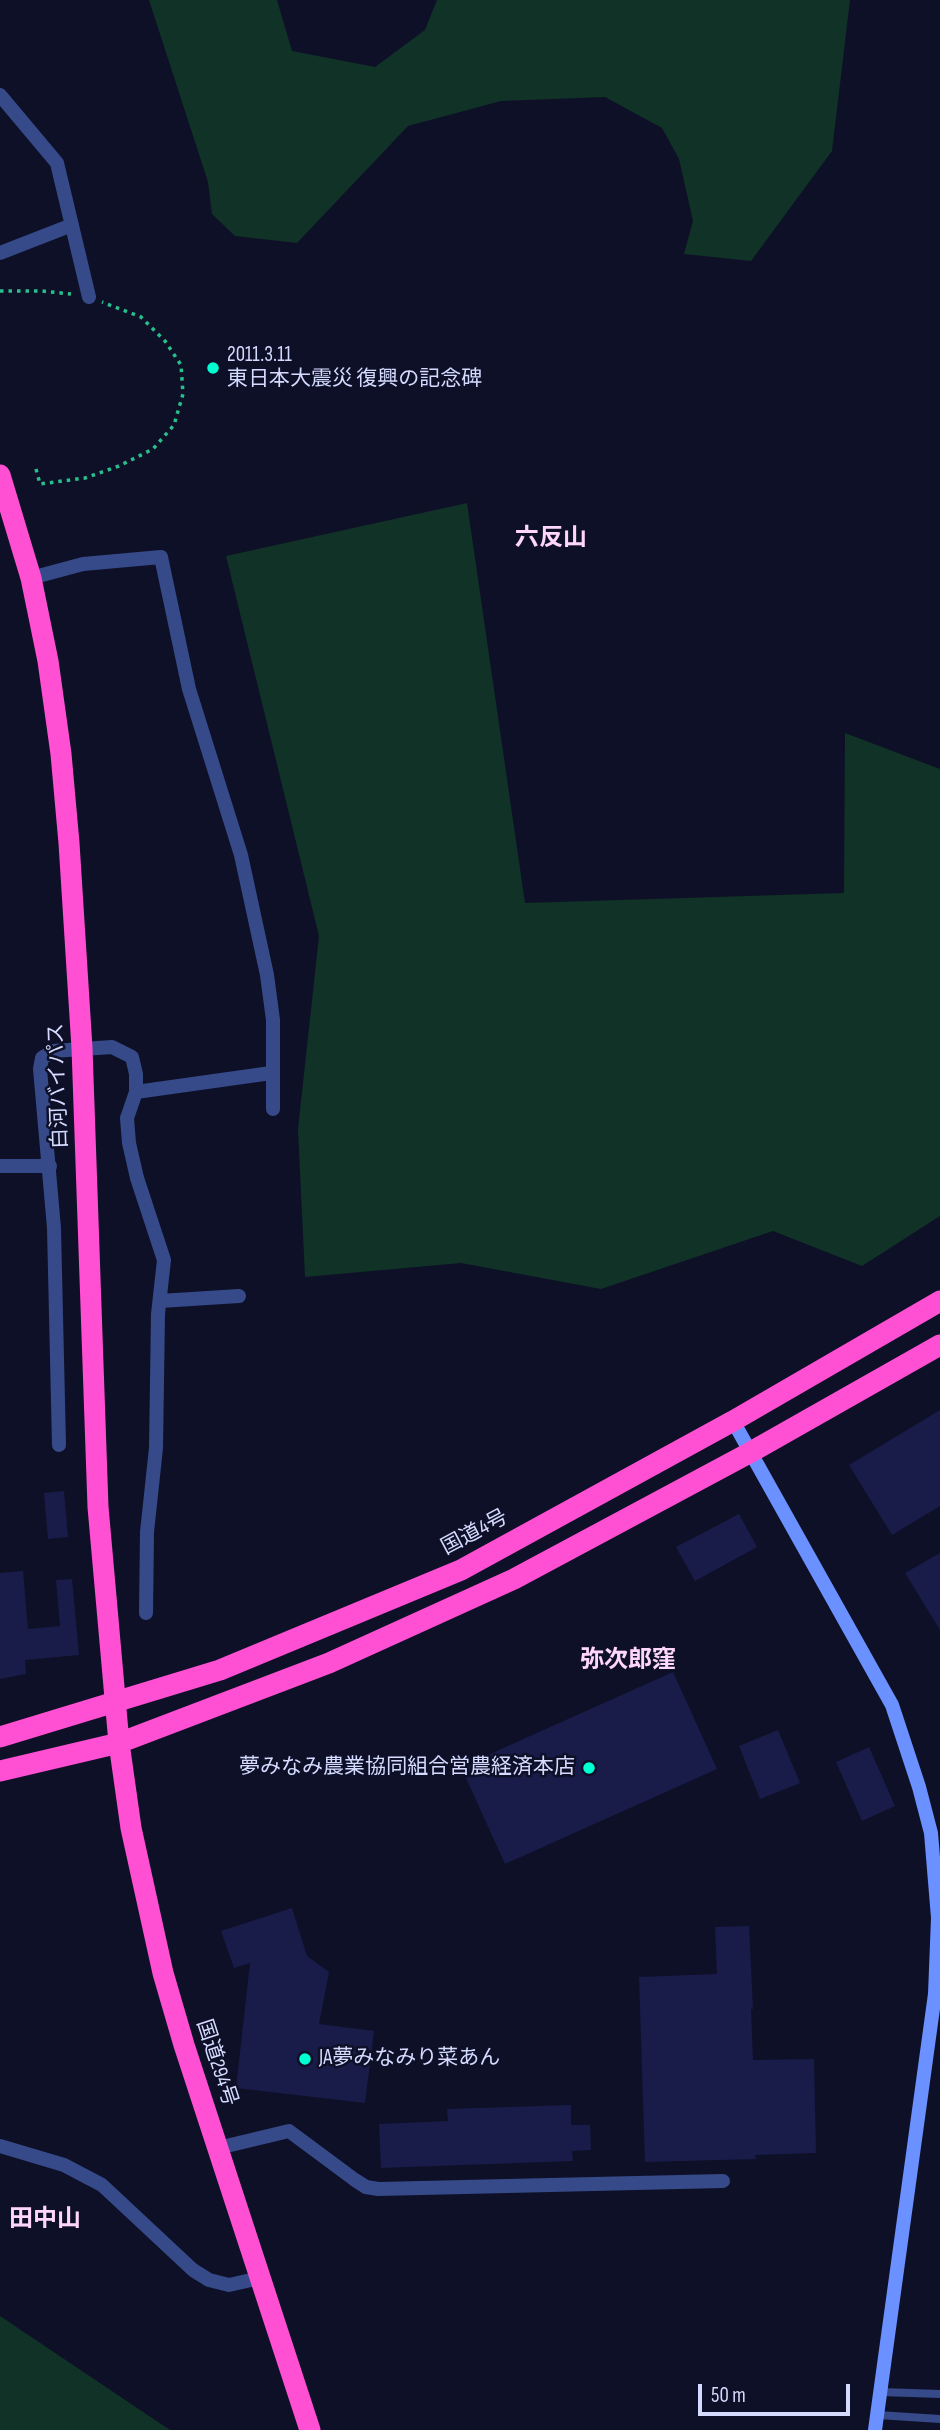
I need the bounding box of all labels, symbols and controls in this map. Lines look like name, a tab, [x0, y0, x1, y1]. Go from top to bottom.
place label: 2011.3.11 東日本大震災 復興の記念碑	[227, 343, 482, 393]
marker: 2011.3.11 東日本大震災 復興の記念碑	[205, 360, 221, 376]
district label: 六反山	[515, 525, 587, 553]
street label: 白河バイパス	[44, 1023, 74, 1149]
street label: 国道4号	[437, 1505, 513, 1561]
district label: 弥次郎窪	[580, 1647, 676, 1675]
place label: 夢みなみ農業協同組合営農経済本店	[239, 1755, 575, 1781]
marker: 夢みなみ農業協同組合営農経済本店	[581, 1760, 597, 1776]
street label: 国道294号	[190, 2016, 242, 2110]
place label: JA夢みなみり菜あん	[319, 2046, 500, 2072]
marker: JA夢みなみり菜あん	[297, 2051, 313, 2067]
district label: 田中山	[9, 2206, 81, 2234]
scale bar	[702, 2370, 854, 2414]
text: 50 m	[711, 2383, 746, 2408]

